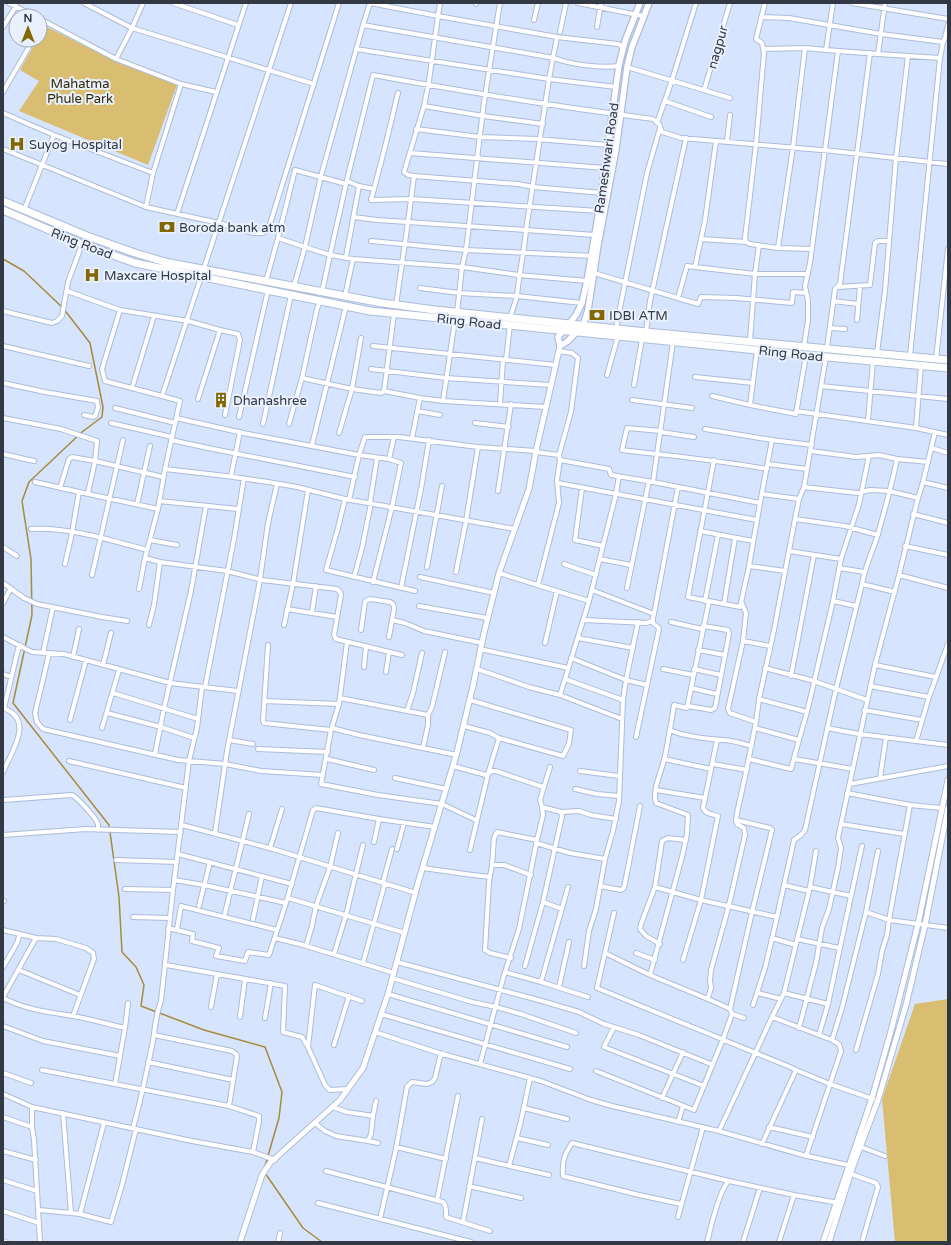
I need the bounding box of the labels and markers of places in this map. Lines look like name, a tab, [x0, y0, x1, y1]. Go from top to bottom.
hospital icon: Suyog Hospital	[8, 135, 26, 153]
place label: Suyog Hospital	[29, 137, 122, 153]
bank icon: Boroda bank atm	[158, 218, 176, 236]
place label: Boroda bank atm	[179, 220, 285, 236]
hospital icon: Maxcare Hospital	[83, 266, 101, 284]
place label: Maxcare Hospital	[104, 268, 211, 284]
bank icon: IDBI ATM	[588, 306, 606, 324]
place label: IDBI ATM	[609, 308, 668, 324]
building icon: Dhanashree	[212, 391, 230, 409]
place label: Dhanashree	[233, 393, 307, 409]

